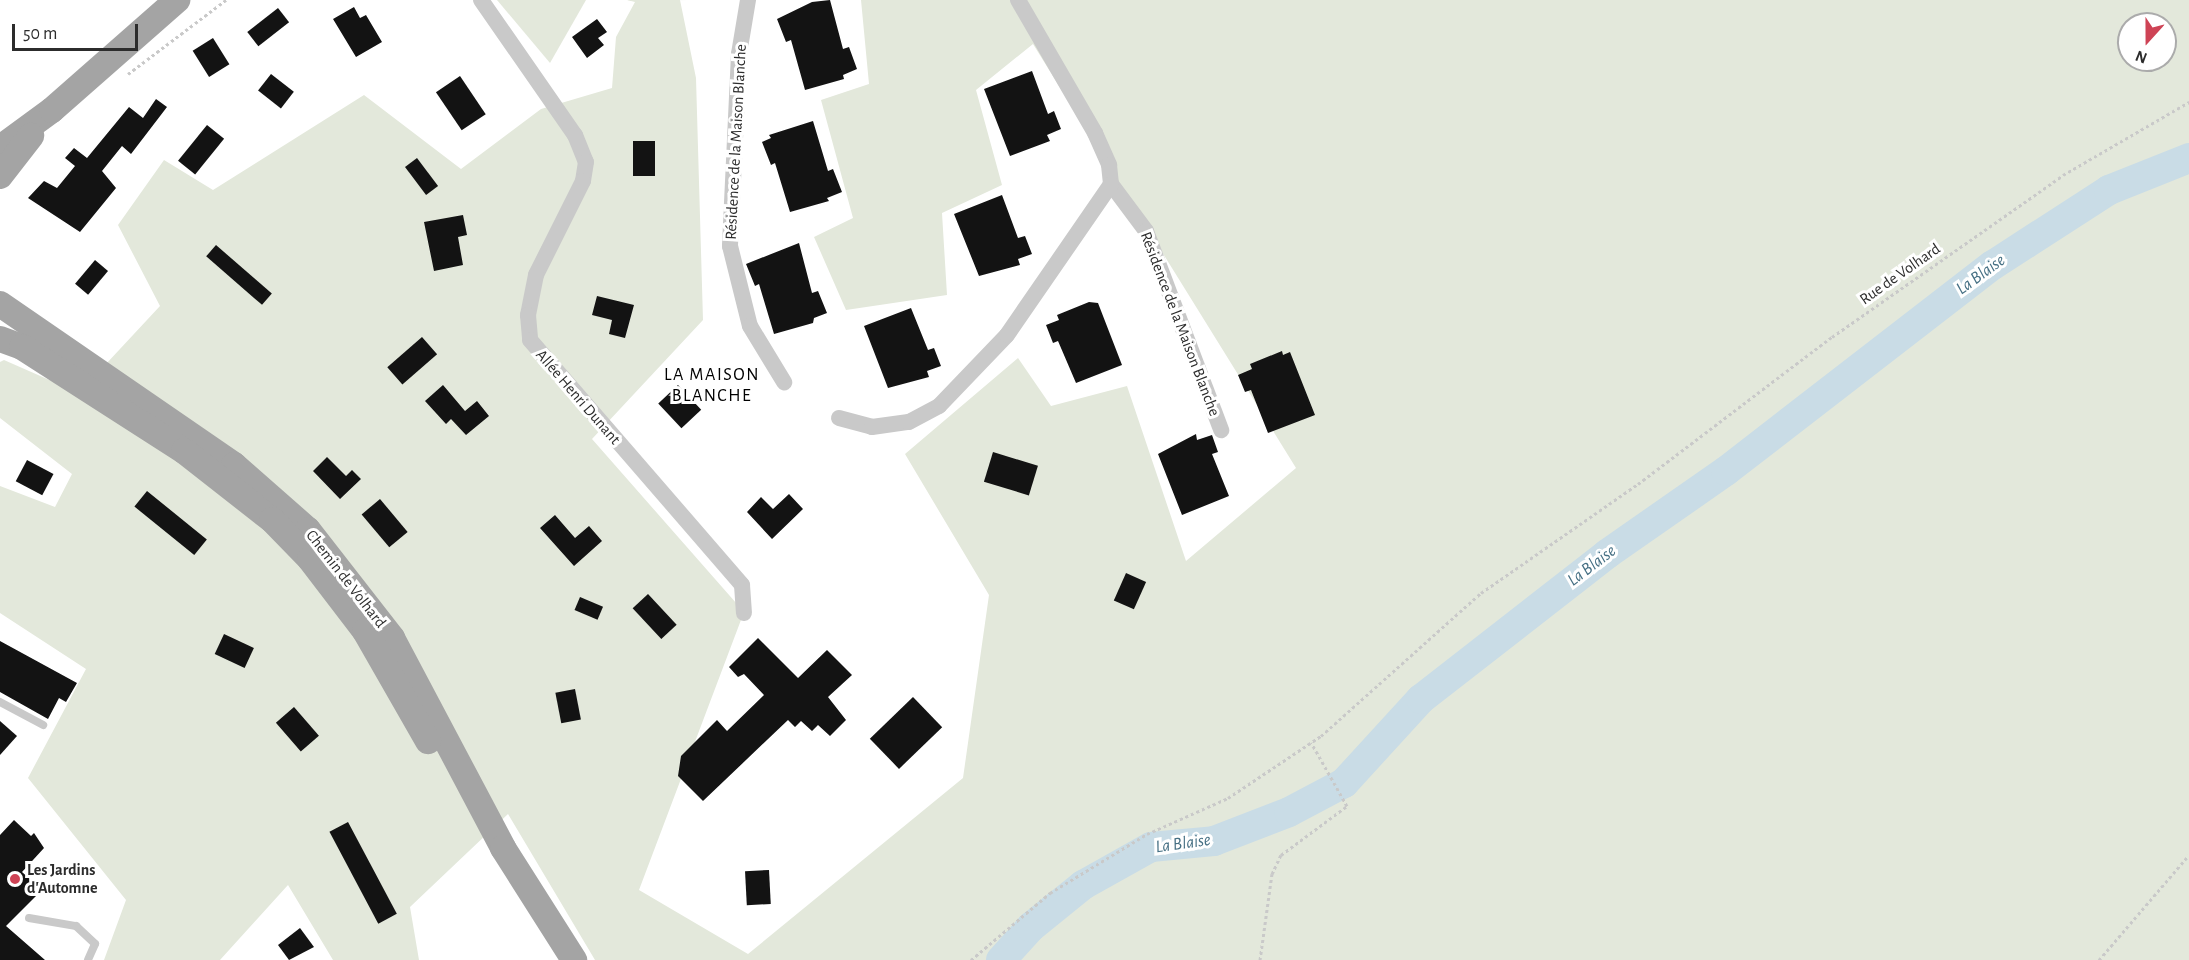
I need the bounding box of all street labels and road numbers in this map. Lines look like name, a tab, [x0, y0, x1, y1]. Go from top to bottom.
street label: Résidence de la Maison Blanche	[721, 44, 751, 240]
street label: Résidence de la Maison Blanche	[1136, 229, 1224, 419]
street label: Rue de Volhard	[1856, 239, 1944, 309]
street label: Allée Henri Dunant	[532, 346, 624, 448]
street label: Chemin de Volhard	[302, 526, 390, 632]

